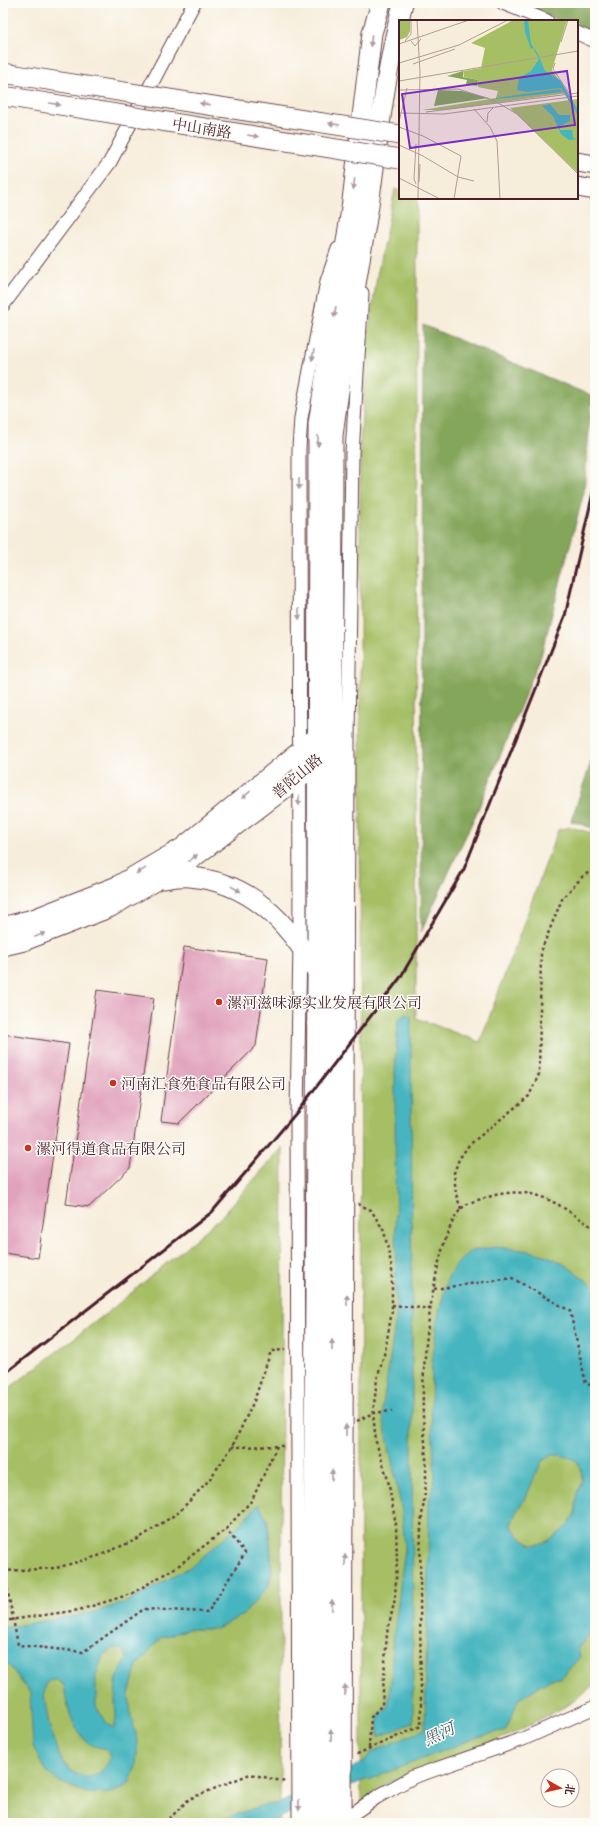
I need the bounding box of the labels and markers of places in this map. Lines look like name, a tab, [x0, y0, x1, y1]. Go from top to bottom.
place label: 漯河滋味源实业发展有限公司	[227, 993, 422, 1012]
marker: 漯河滋味源实业发展有限公司	[214, 997, 224, 1007]
place label: 河南汇食苑食品有限公司	[121, 1074, 286, 1093]
marker: 河南汇食苑食品有限公司	[108, 1078, 118, 1088]
place label: 漯河得道食品有限公司	[36, 1139, 186, 1158]
marker: 漯河得道食品有限公司	[23, 1143, 33, 1153]

